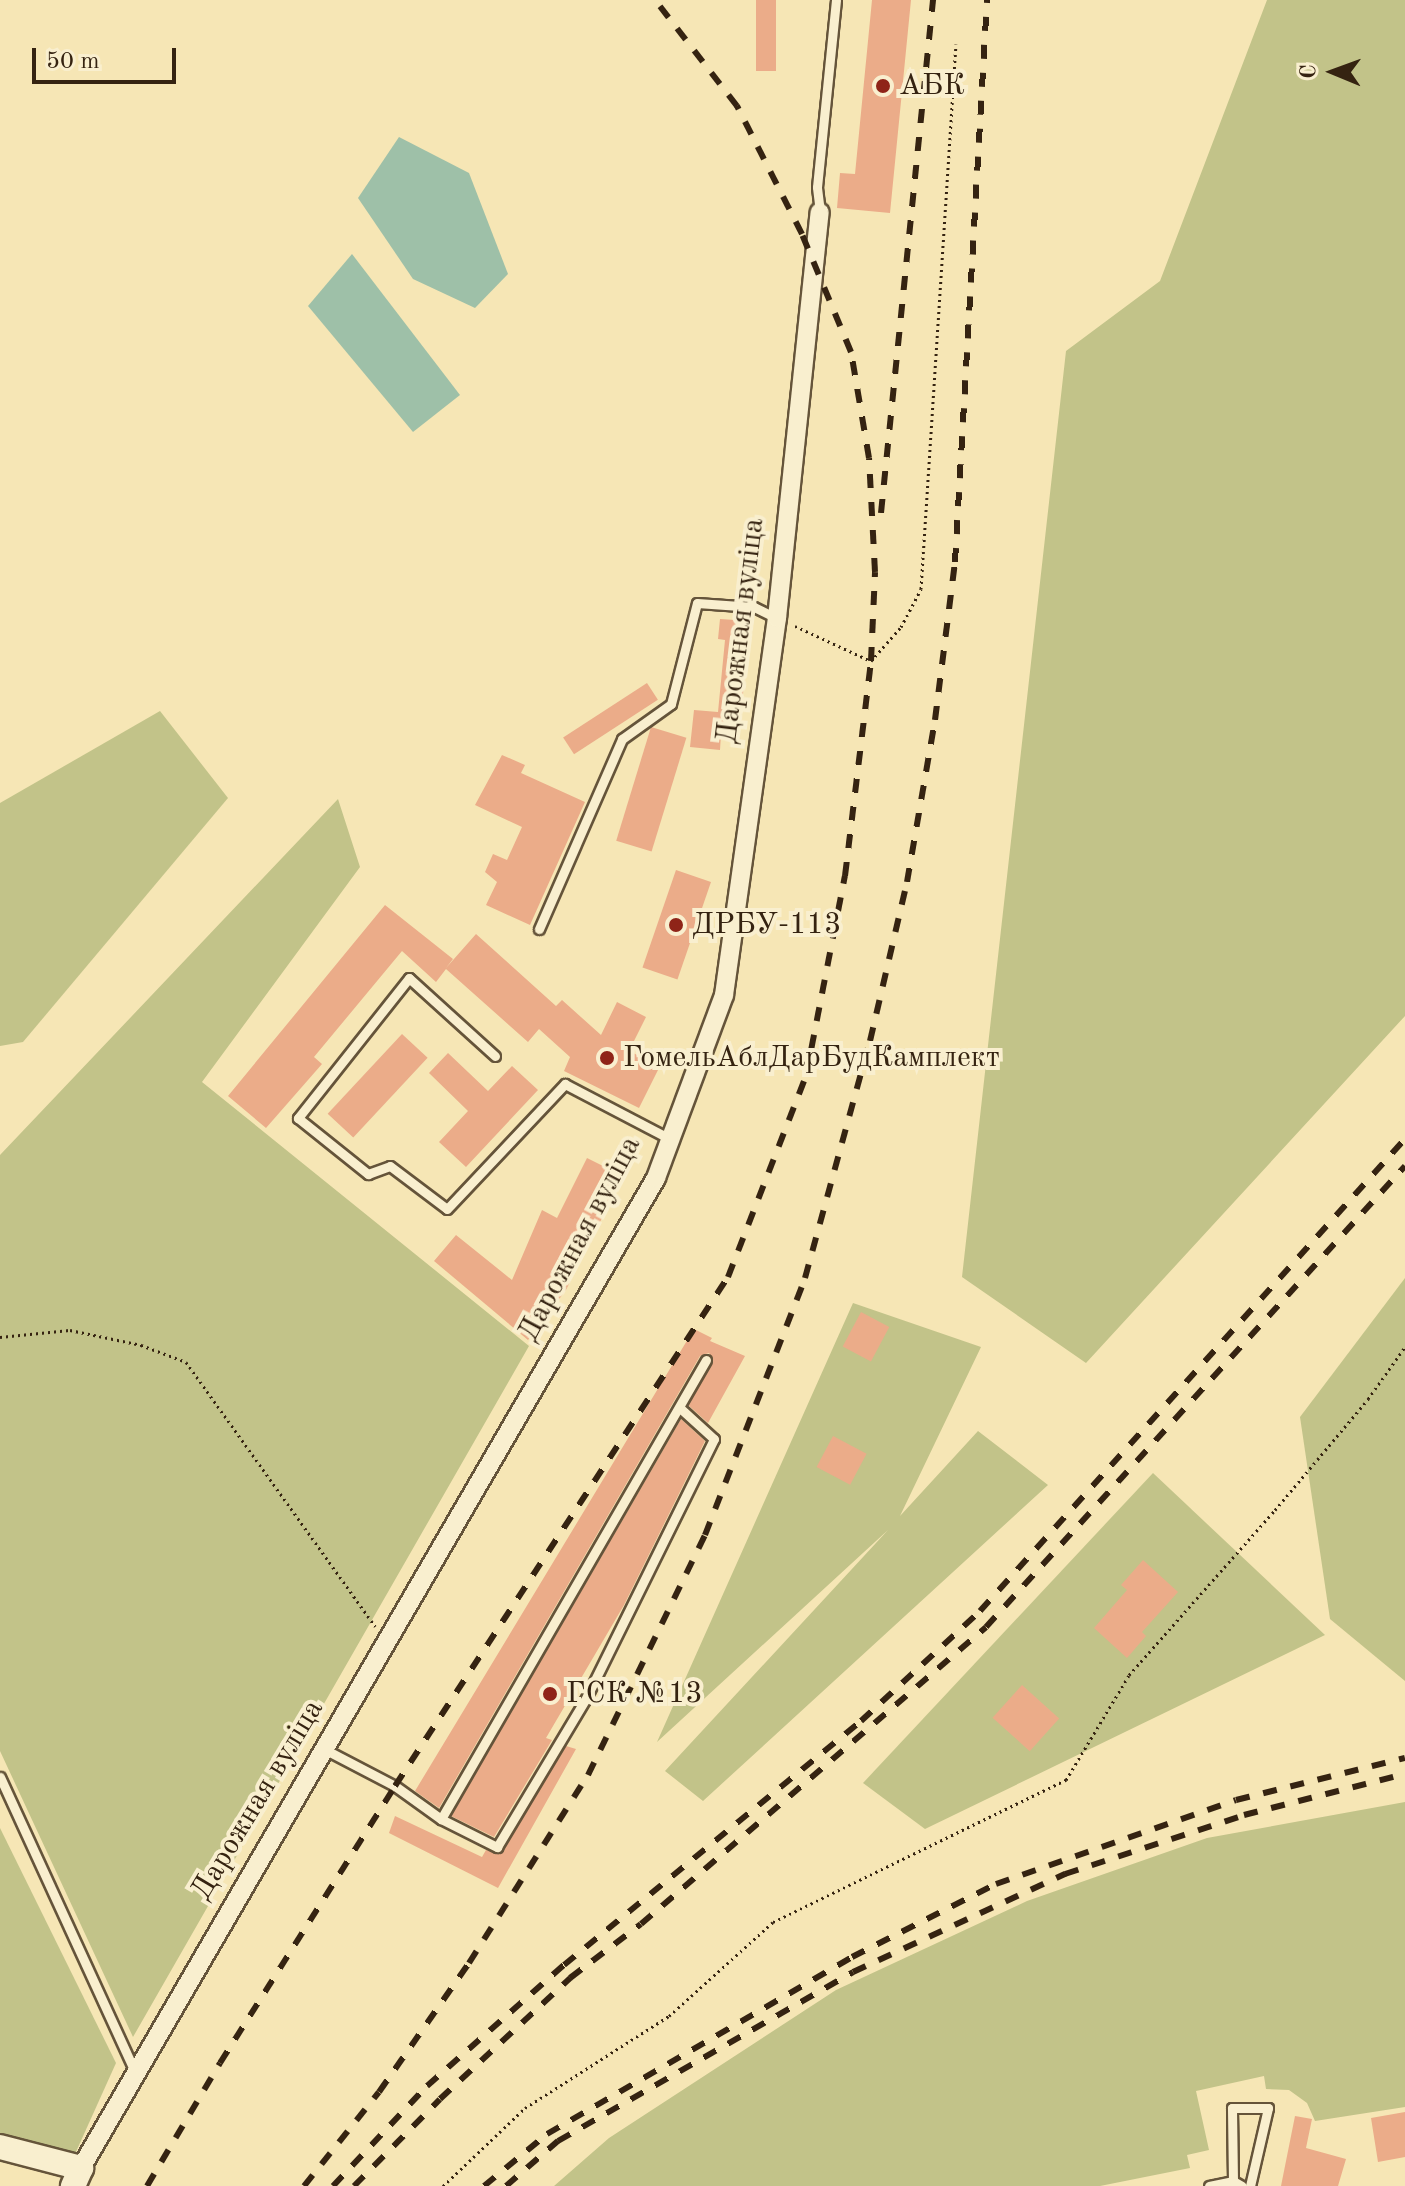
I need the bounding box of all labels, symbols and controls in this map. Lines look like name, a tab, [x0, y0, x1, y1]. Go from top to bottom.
scale bar	[36, 32, 180, 82]
north arrow	[1293, 32, 1373, 112]
text: 50 m	[46, 50, 100, 74]
text: С	[1298, 64, 1320, 79]
place label: АБК	[899, 68, 965, 104]
marker: АБК	[874, 77, 892, 95]
street label: Дарожная вуліца	[709, 516, 773, 746]
place label: ДРБУ-113	[692, 907, 841, 943]
marker: ДРБУ-113	[667, 916, 685, 934]
place label: ГомельАблДарБудКамплект	[623, 1040, 1000, 1076]
marker: ГомельАблДарБудКамплект	[598, 1049, 616, 1067]
street label: Дарожная вуліца	[511, 1130, 649, 1348]
place label: ГСК №13	[566, 1676, 703, 1712]
marker: ГСК №13	[541, 1685, 559, 1703]
street label: Дарожная вуліца	[184, 1693, 332, 1907]

